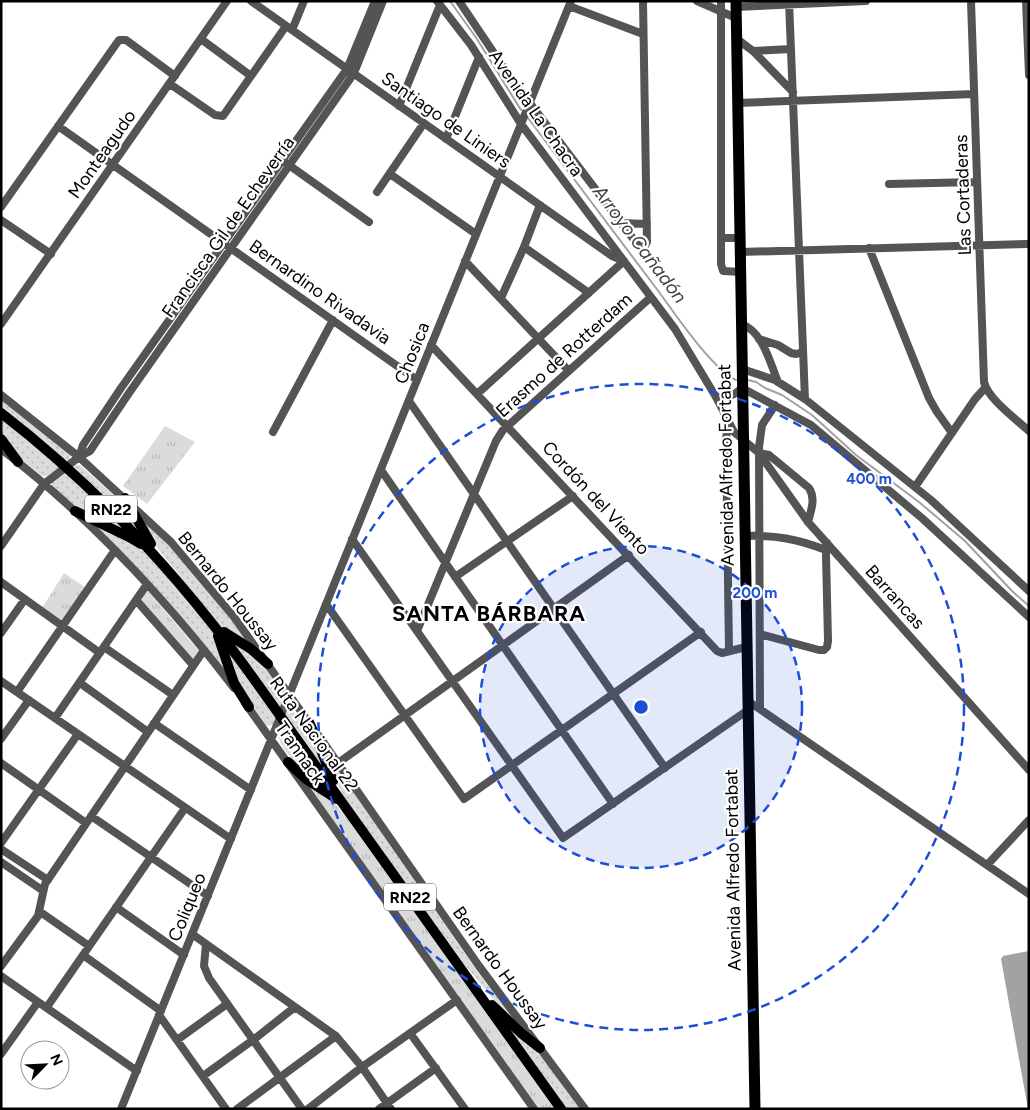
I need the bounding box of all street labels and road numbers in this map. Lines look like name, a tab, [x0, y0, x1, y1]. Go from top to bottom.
street label: Avenida La Chacra	[484, 45, 588, 181]
street label: Santiago de Liniers	[377, 67, 515, 173]
street label: Monteagudo	[63, 105, 141, 203]
street label: Francisca Gil de Echeverría	[157, 132, 299, 322]
street label: Las Cortaderas	[950, 134, 976, 256]
street label: Bernardino Rivadavia	[245, 235, 395, 349]
street label: Erasmo de Rotterdam	[491, 288, 637, 422]
street label: Chosica	[390, 319, 434, 387]
street label: Avenida Alfredo Fortabat	[713, 364, 739, 566]
street label: Cordón del Viento	[538, 437, 654, 559]
road number: RN22	[85, 496, 137, 522]
street label: Bernardo Houssay	[173, 527, 283, 655]
street label: Barrancas	[860, 560, 930, 634]
street label: Ruta Nacional 22	[265, 672, 363, 796]
street label: Trannack	[270, 717, 330, 789]
street label: Avenida Alfredo Fortabat	[720, 769, 746, 971]
street label: Coliqueo	[163, 869, 211, 945]
road number: RN22	[384, 884, 436, 910]
street label: Bernardo Houssay	[448, 902, 552, 1034]

